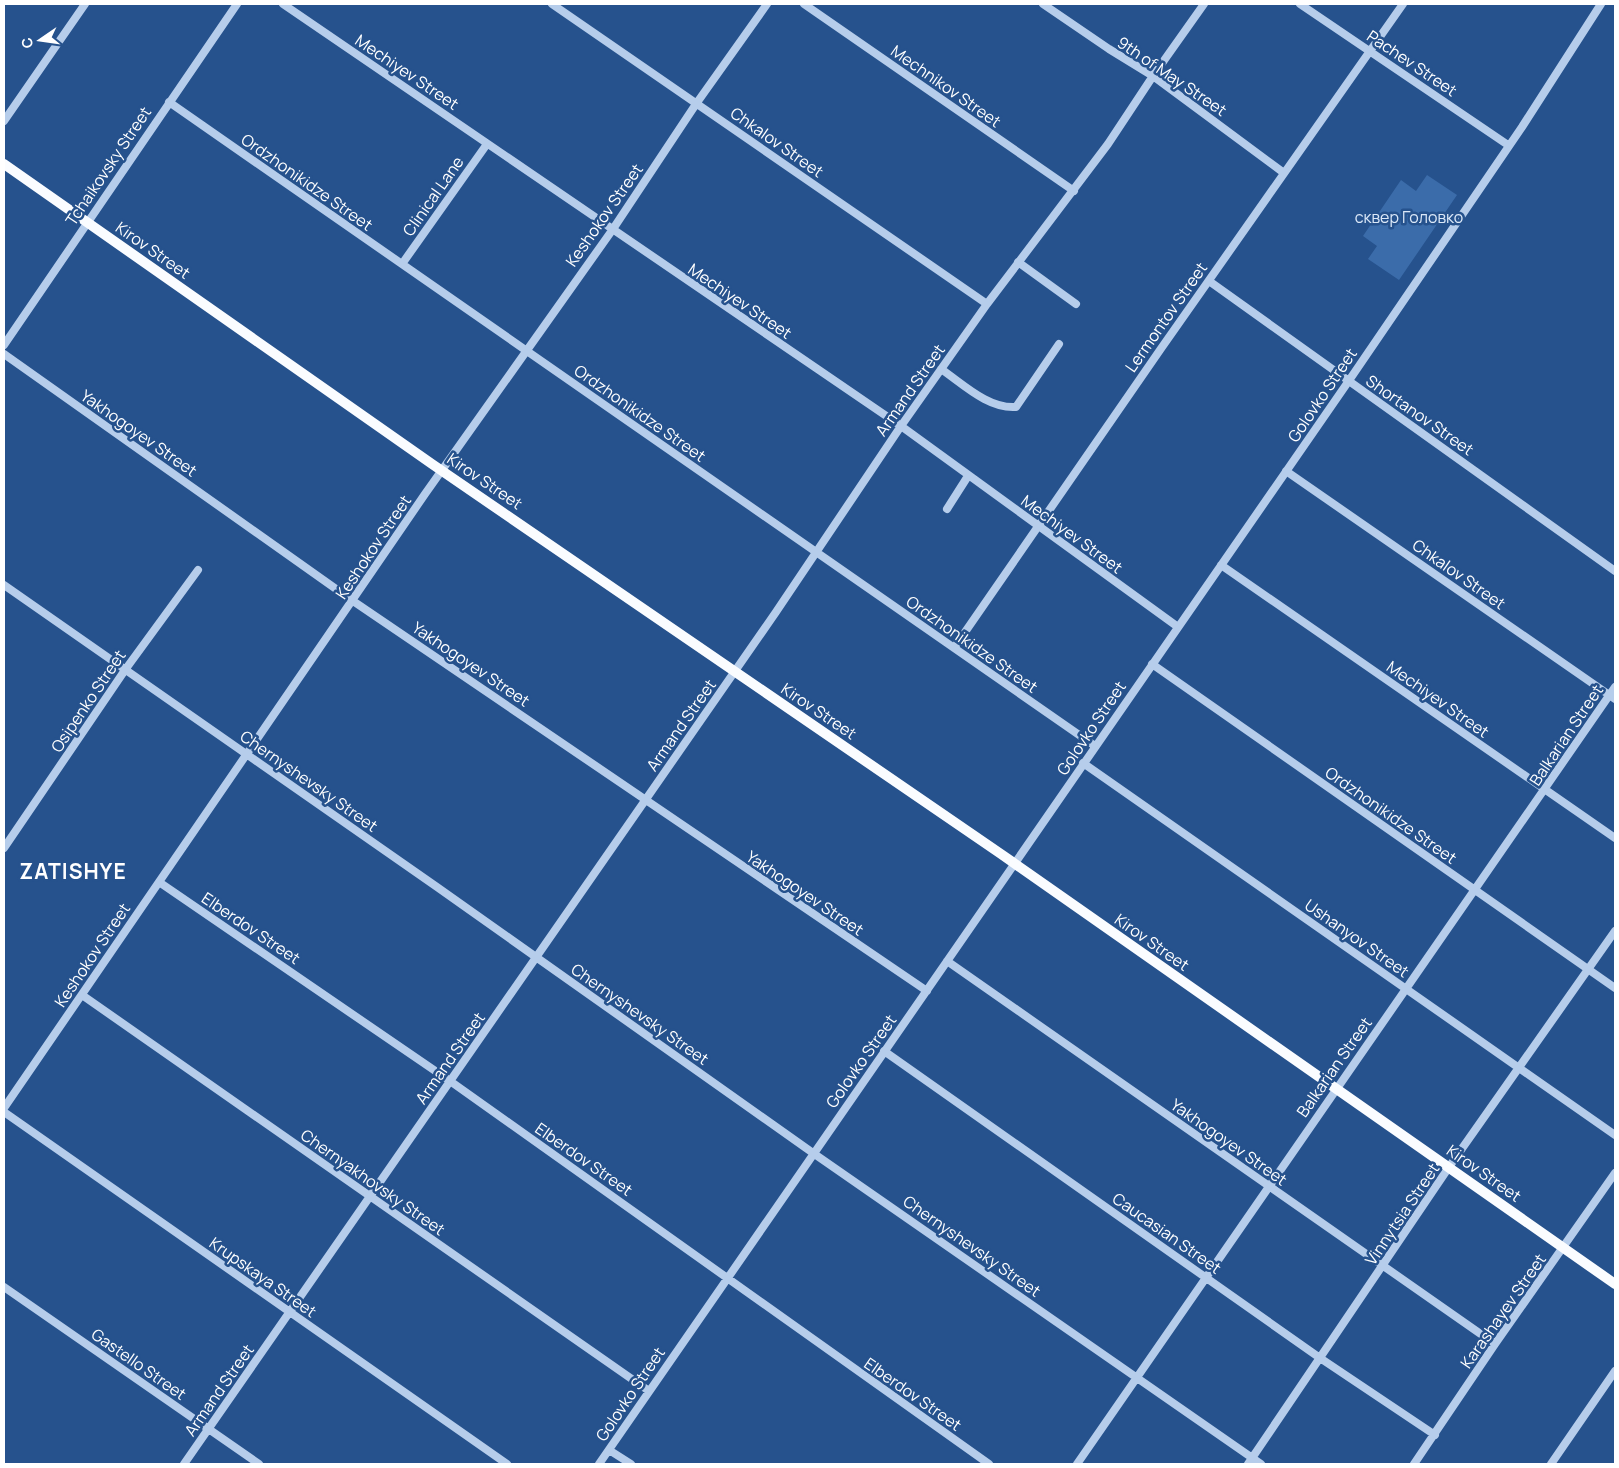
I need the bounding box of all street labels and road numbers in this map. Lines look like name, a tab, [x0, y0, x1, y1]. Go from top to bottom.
street label: Pachev Street	[1363, 25, 1461, 101]
street label: Mechiyev Street	[351, 29, 463, 115]
street label: 9th of May Street	[1113, 31, 1231, 121]
street label: Mechnikov Street	[887, 40, 1005, 132]
street label: Tchaikovsky Street	[60, 102, 156, 230]
street label: Chkalov Street	[726, 102, 828, 182]
street label: Ordzhonikidze Street	[237, 128, 377, 236]
street label: Clinical Lane	[397, 152, 469, 240]
street label: Keshokov Street	[560, 159, 648, 271]
street label: Kirov Street	[111, 216, 195, 284]
street label: Mechiyev Street	[684, 258, 796, 344]
street label: Lermontov Street	[1120, 258, 1212, 376]
street label: Armand Street	[870, 340, 950, 440]
street label: Golovko Street	[1282, 344, 1362, 446]
street label: Ordzhonikidze Street	[570, 359, 710, 467]
street label: Shortanov Street	[1362, 370, 1478, 460]
street label: Yakhogoyev Street	[76, 385, 202, 481]
street label: Kirov Street	[443, 448, 527, 514]
street label: Mechiyev Street	[1017, 490, 1127, 578]
street label: Keshokov Street	[330, 491, 416, 603]
street label: Chkalov Street	[1408, 534, 1510, 614]
street label: Ordzhonikidze Street	[902, 590, 1042, 698]
street label: Yakhogoyev Street	[408, 616, 534, 712]
street label: Osipenko Street	[46, 645, 130, 757]
street label: Mechiyev Street	[1382, 655, 1494, 743]
street label: Armand Street	[641, 675, 721, 775]
street label: Golovko Street	[1051, 677, 1131, 779]
street label: Kirov Street	[777, 678, 861, 744]
street label: Balkarian Street	[1524, 680, 1608, 790]
street label: Chernyshevsky Street	[236, 725, 382, 837]
street label: Ordzhonikidze Street	[1321, 761, 1461, 869]
street label: Yakhogoyev Street	[742, 845, 868, 941]
street label: Elberdov Street	[197, 887, 305, 969]
street label: Ushanyov Street	[1300, 894, 1414, 982]
street label: Keshokov Street	[49, 899, 135, 1011]
street label: Kirov Street	[1110, 908, 1194, 976]
street label: Chernyshevsky Street	[567, 958, 713, 1070]
street label: Armand Street	[410, 1008, 490, 1108]
street label: Golovko Street	[821, 1010, 901, 1112]
street label: Balkarian Street	[1291, 1013, 1377, 1121]
street label: Yakhogoyev Street	[1166, 1094, 1292, 1190]
street label: Elberdov Street	[531, 1117, 637, 1201]
street label: Chernyakhovsky Street	[296, 1124, 450, 1240]
street label: Kirov Street	[1442, 1139, 1526, 1207]
street label: Vinnytsia Street	[1360, 1159, 1444, 1269]
street label: Caucasian Street	[1108, 1187, 1226, 1279]
street label: Chernyshevsky Street	[899, 1190, 1045, 1302]
street label: Krupskaya Street	[205, 1232, 321, 1322]
street label: Karashaуev Street	[1455, 1249, 1551, 1373]
street label: Gastello Street	[87, 1323, 191, 1405]
street label: Armand Street	[179, 1340, 259, 1440]
street label: Golovko Street	[590, 1343, 670, 1445]
street label: Elberdov Street	[860, 1352, 966, 1436]

